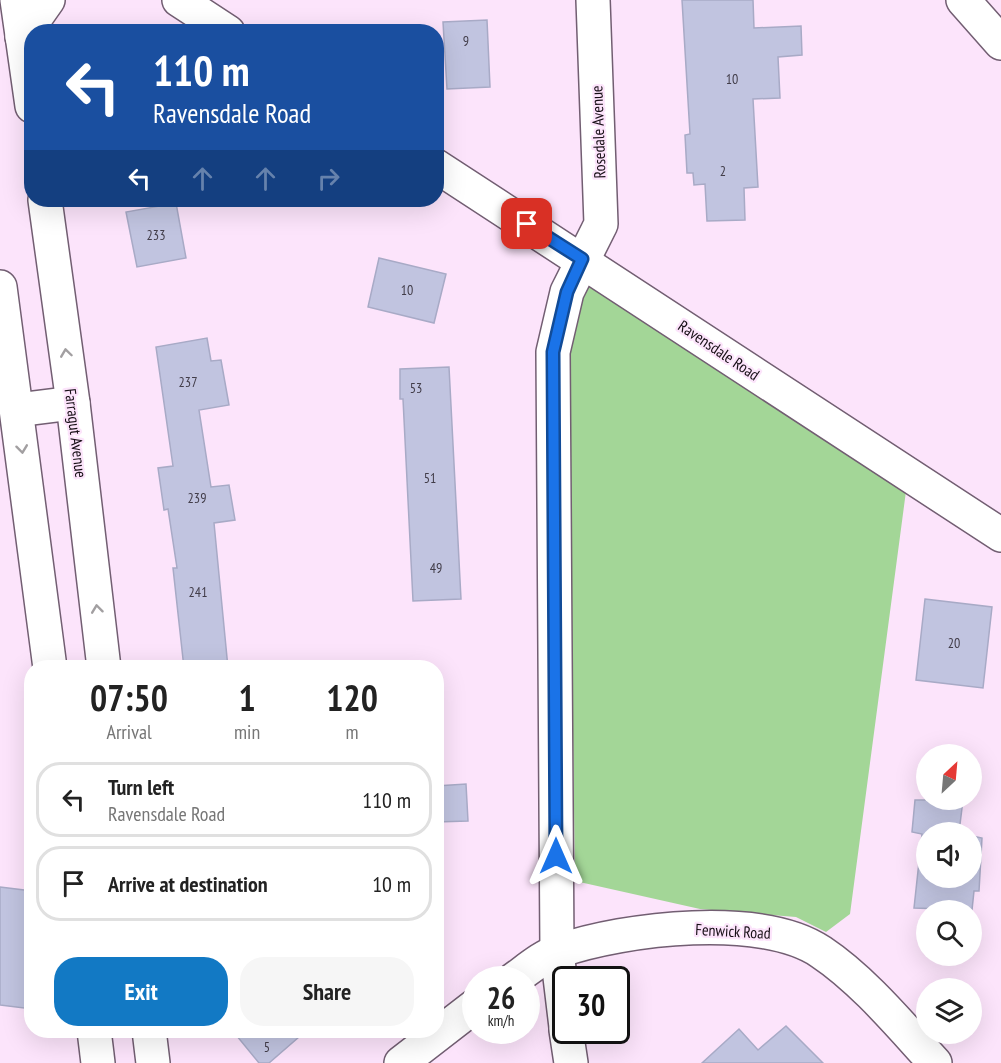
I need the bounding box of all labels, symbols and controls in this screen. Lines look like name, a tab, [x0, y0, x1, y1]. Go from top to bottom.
house number: 9	[463, 32, 469, 50]
text: 110 m	[153, 43, 250, 98]
icon: left	[54, 48, 132, 126]
house number: 10	[726, 70, 738, 88]
street label: Rosedale Avenue	[586, 85, 610, 179]
text: Ravensdale Road	[153, 96, 311, 130]
icon: left	[123, 162, 156, 195]
icon: ahead	[186, 162, 219, 195]
icon: ahead	[249, 162, 282, 195]
icon: right	[312, 162, 345, 195]
house number: 2	[720, 162, 726, 180]
pin	[501, 198, 552, 249]
icon: arrive	[510, 207, 543, 240]
house number: 233	[147, 226, 165, 244]
house number: 10	[401, 281, 413, 299]
street label: Ravensdale Road	[675, 316, 763, 385]
one-way arrow	[60, 349, 73, 358]
house number: 237	[179, 373, 197, 391]
house number: 53	[410, 379, 422, 397]
street label: Farragut Avenue	[61, 387, 91, 479]
one-way arrow	[16, 445, 28, 454]
house number: 51	[424, 469, 436, 487]
house number: 239	[188, 489, 206, 507]
house number: 49	[430, 559, 442, 577]
house number: 241	[189, 583, 207, 601]
one-way arrow	[92, 605, 104, 614]
house number: 20	[948, 634, 960, 652]
text: 07:50	[90, 674, 168, 721]
text: 1	[238, 674, 256, 721]
text: 120	[326, 674, 378, 721]
text: Arrival	[106, 719, 152, 745]
text: min	[234, 719, 260, 745]
text: m	[346, 719, 359, 745]
north arrow	[916, 744, 982, 810]
map controls	[916, 744, 982, 1044]
text: Turn left	[108, 773, 174, 801]
icon: left	[57, 783, 90, 816]
text: 110 m	[362, 786, 411, 814]
text: Ravensdale Road	[108, 801, 225, 827]
button: sound	[916, 822, 982, 888]
position arrow	[524, 824, 588, 888]
icon: arrive	[57, 867, 90, 900]
text: Arrive at destination	[108, 870, 268, 898]
text: 10 m	[372, 870, 411, 898]
button: search	[916, 900, 982, 966]
street label: Fenwick Road	[695, 919, 771, 943]
button: Exit	[54, 957, 228, 1026]
button: Share	[240, 957, 414, 1026]
speed limit sign: 30	[552, 966, 630, 1044]
text: 26	[487, 978, 515, 1017]
button: layers	[916, 978, 982, 1044]
text: km/h	[488, 1011, 514, 1030]
house number: 5	[264, 1038, 270, 1056]

